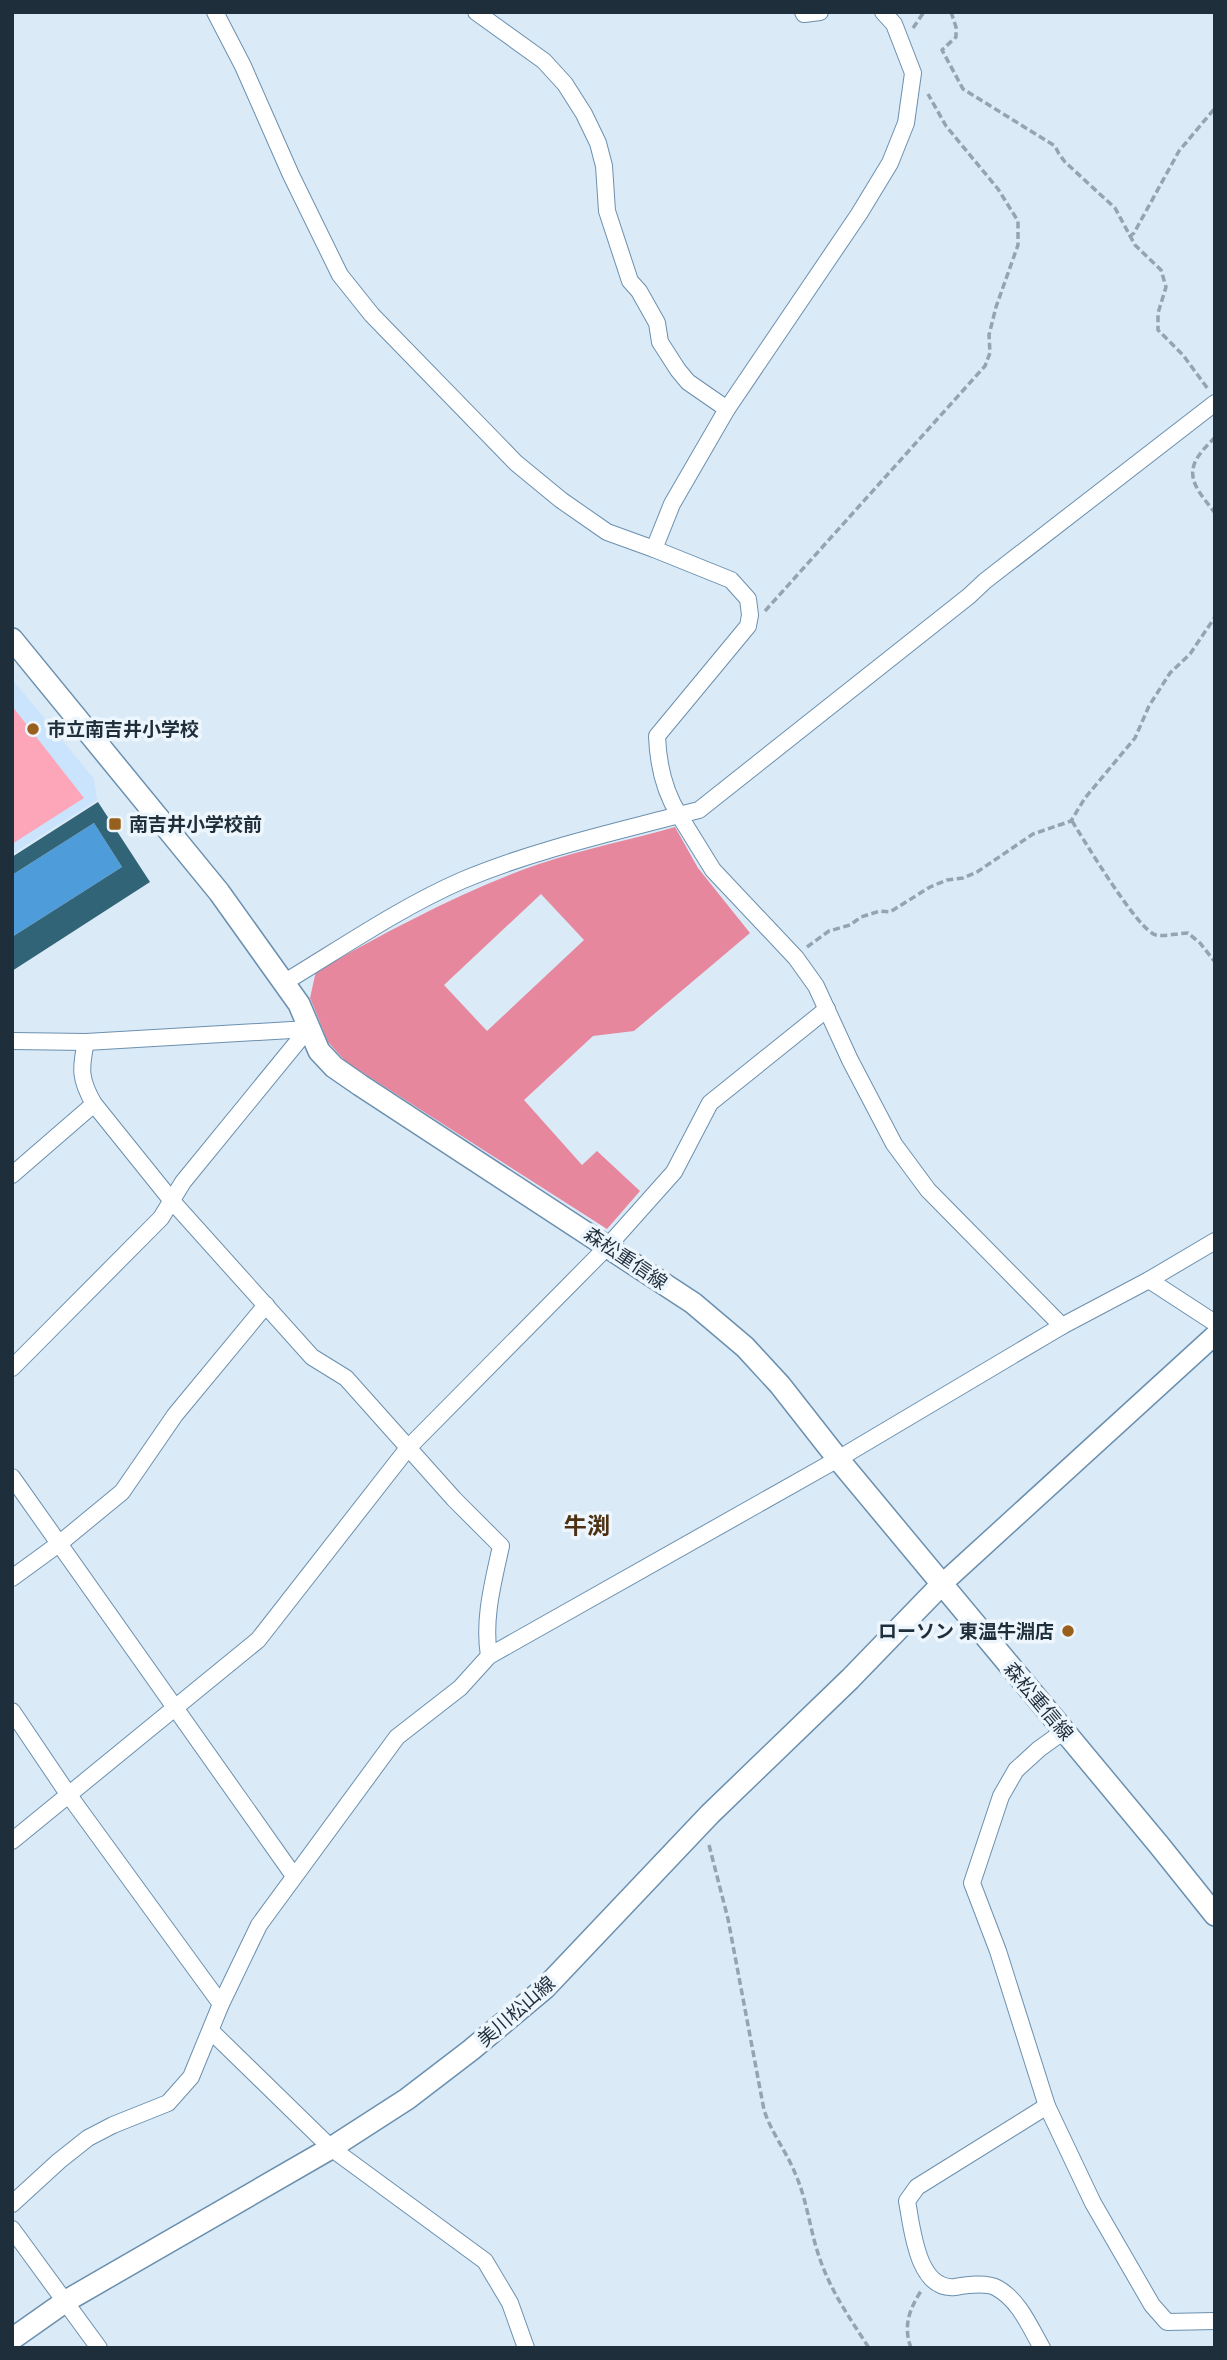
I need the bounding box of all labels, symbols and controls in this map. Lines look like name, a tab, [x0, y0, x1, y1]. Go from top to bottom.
place label: 市立南吉井小学校	[47, 716, 199, 742]
marker: 市立南吉井小学校	[25, 721, 41, 737]
place label: 南吉井小学校前	[129, 811, 262, 837]
marker: 南吉井小学校前	[107, 816, 123, 832]
street label: 森松重信線	[579, 1221, 673, 1295]
district label: 牛渕	[564, 1509, 610, 1541]
place label: ローソン 東温牛淵店	[878, 1618, 1054, 1644]
marker: ローソン 東温牛淵店	[1060, 1623, 1076, 1639]
street label: 森松重信線	[999, 1656, 1079, 1746]
street label: 美川松山線	[472, 1970, 560, 2052]

